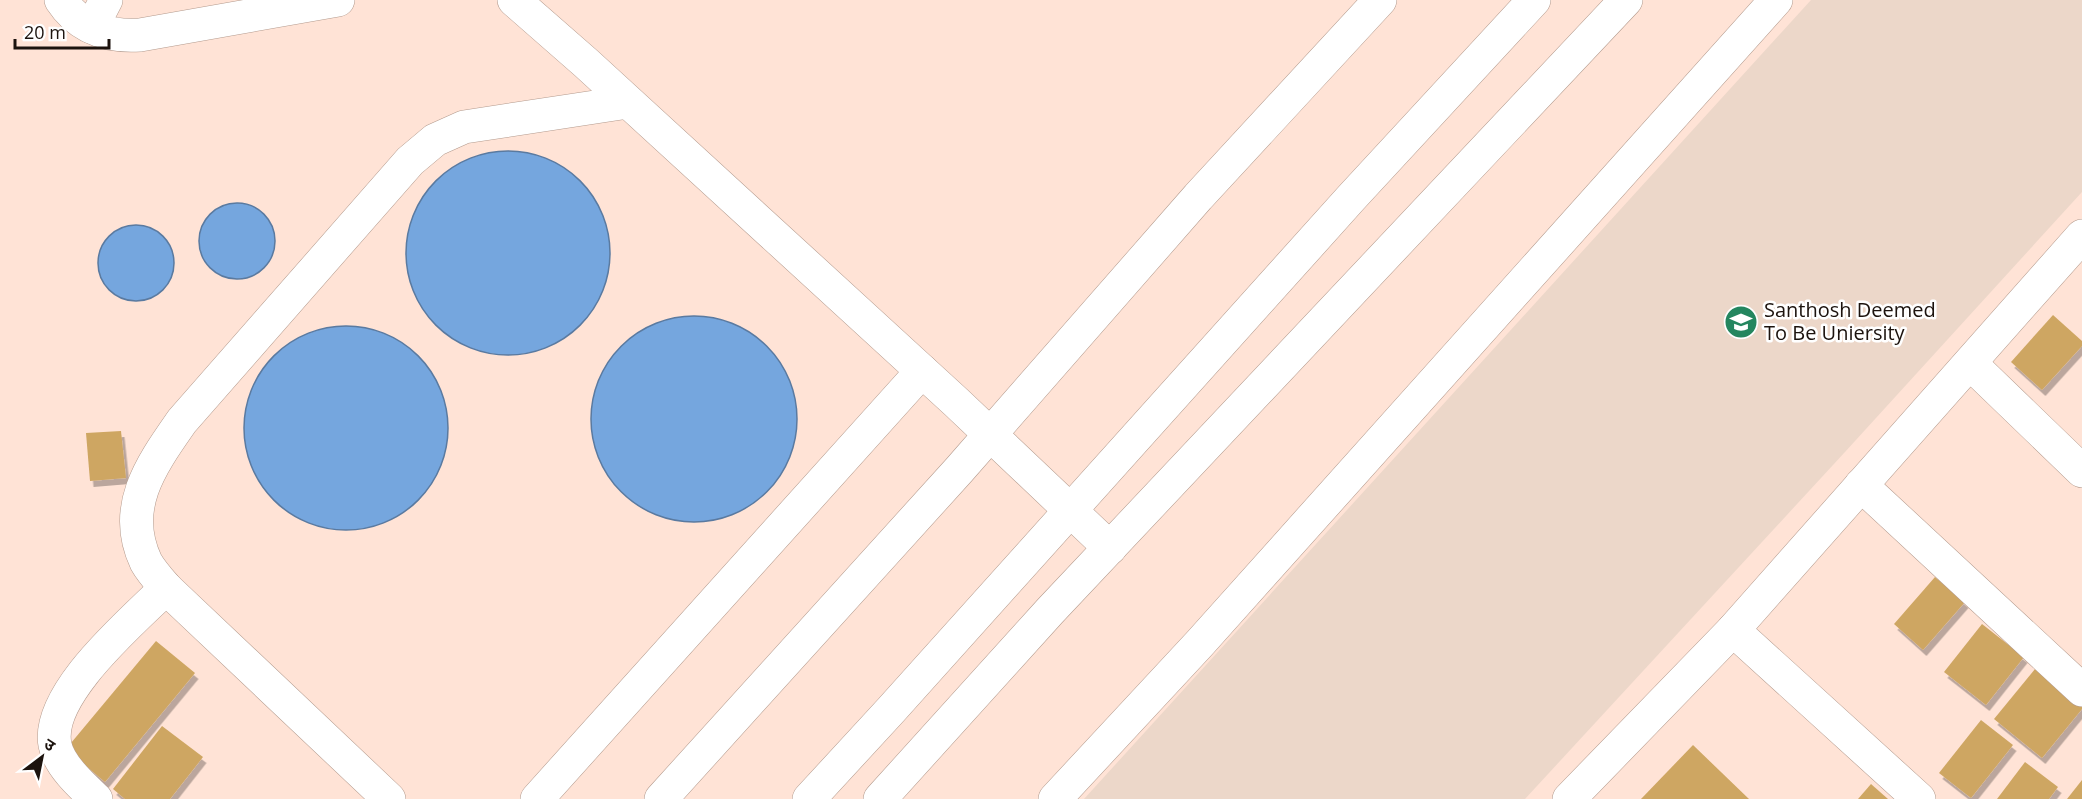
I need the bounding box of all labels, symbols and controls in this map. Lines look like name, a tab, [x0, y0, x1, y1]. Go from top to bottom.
scale bar	[15, 12, 110, 50]
text: 20 m	[24, 20, 66, 44]
place label: Santhosh Deemed To Be Uniersity	[1764, 296, 1936, 346]
school or university icon: Santhosh Deemed To Be Uniersity	[1723, 304, 1759, 340]
north arrow	[12, 727, 72, 787]
text: उ	[40, 732, 60, 756]

